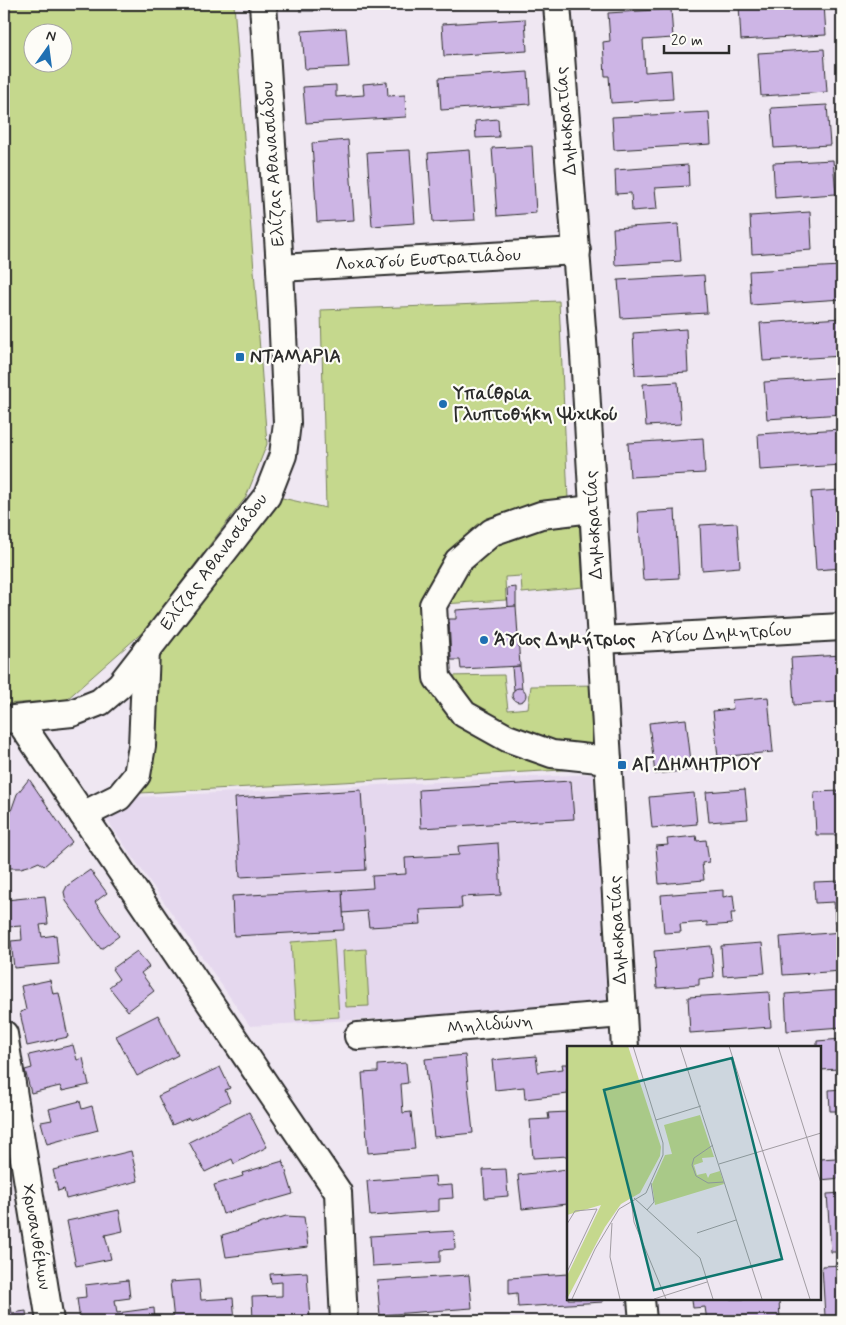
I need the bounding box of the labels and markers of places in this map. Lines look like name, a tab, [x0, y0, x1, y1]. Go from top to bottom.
place label: ΝΤΑΜΑΡΙΑ	[250, 345, 341, 369]
marker: ΝΤΑΜΑΡΙΑ	[234, 351, 246, 363]
place label: Υπαίθρια Γλυπτοθήκη Ψυχικού	[453, 382, 618, 427]
marker: Υπαίθρια Γλυπτοθήκη Ψυχικού	[437, 398, 449, 410]
place label: Άγιος Δημήτριος	[494, 628, 636, 652]
marker: Άγιος Δημήτριος	[478, 634, 490, 646]
place label: ΑΓ.ΔΗΜΗΤΡΙΟΥ	[632, 753, 761, 777]
marker: ΑΓ.ΔΗΜΗΤΡΙΟΥ	[616, 759, 628, 771]

